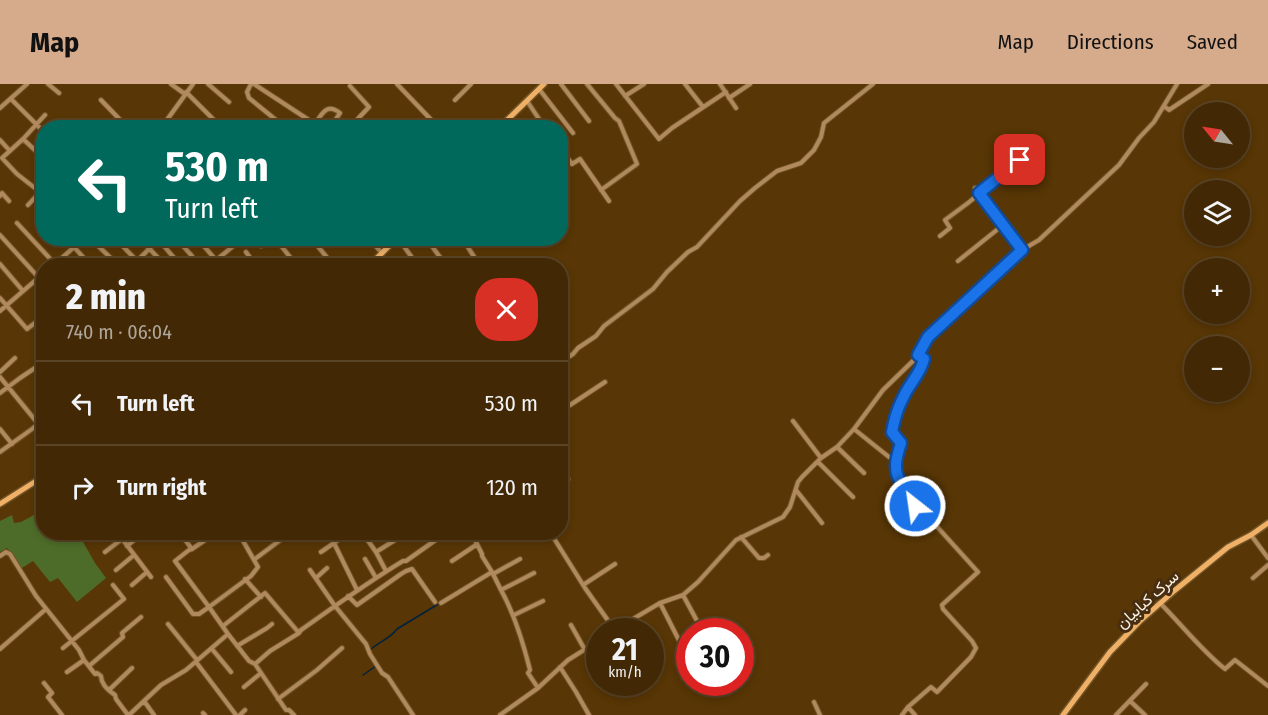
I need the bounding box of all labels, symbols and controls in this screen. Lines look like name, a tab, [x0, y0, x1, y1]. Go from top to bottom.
text: Map	[30, 26, 79, 59]
text: Map	[997, 29, 1034, 55]
text: Directions	[1067, 29, 1154, 55]
text: Saved	[1187, 29, 1238, 55]
north arrow	[1184, 102, 1250, 168]
map controls	[1184, 102, 1250, 402]
pin	[994, 134, 1045, 185]
text: 530 m	[165, 142, 269, 192]
icon: arrive	[1003, 143, 1036, 176]
icon: left	[66, 144, 144, 222]
button: layers	[1184, 180, 1250, 246]
text: Turn left	[165, 193, 258, 225]
button: +	[1184, 258, 1250, 324]
text: 2 min	[66, 275, 146, 319]
button: close	[475, 278, 538, 341]
text: 740 m · 06:04	[66, 320, 172, 344]
button: −	[1184, 336, 1250, 402]
icon: left	[66, 387, 99, 420]
text: Turn left	[117, 390, 195, 417]
text: 530 m	[485, 390, 538, 417]
icon: right	[66, 471, 99, 504]
text: Turn right	[117, 474, 206, 501]
text: 120 m	[486, 474, 538, 501]
position arrow	[883, 474, 947, 538]
street label: سرک کبابیان	[1112, 566, 1183, 633]
speed limit sign: 30	[676, 618, 754, 696]
text: 21	[612, 632, 638, 668]
text: km/h	[608, 663, 642, 681]

